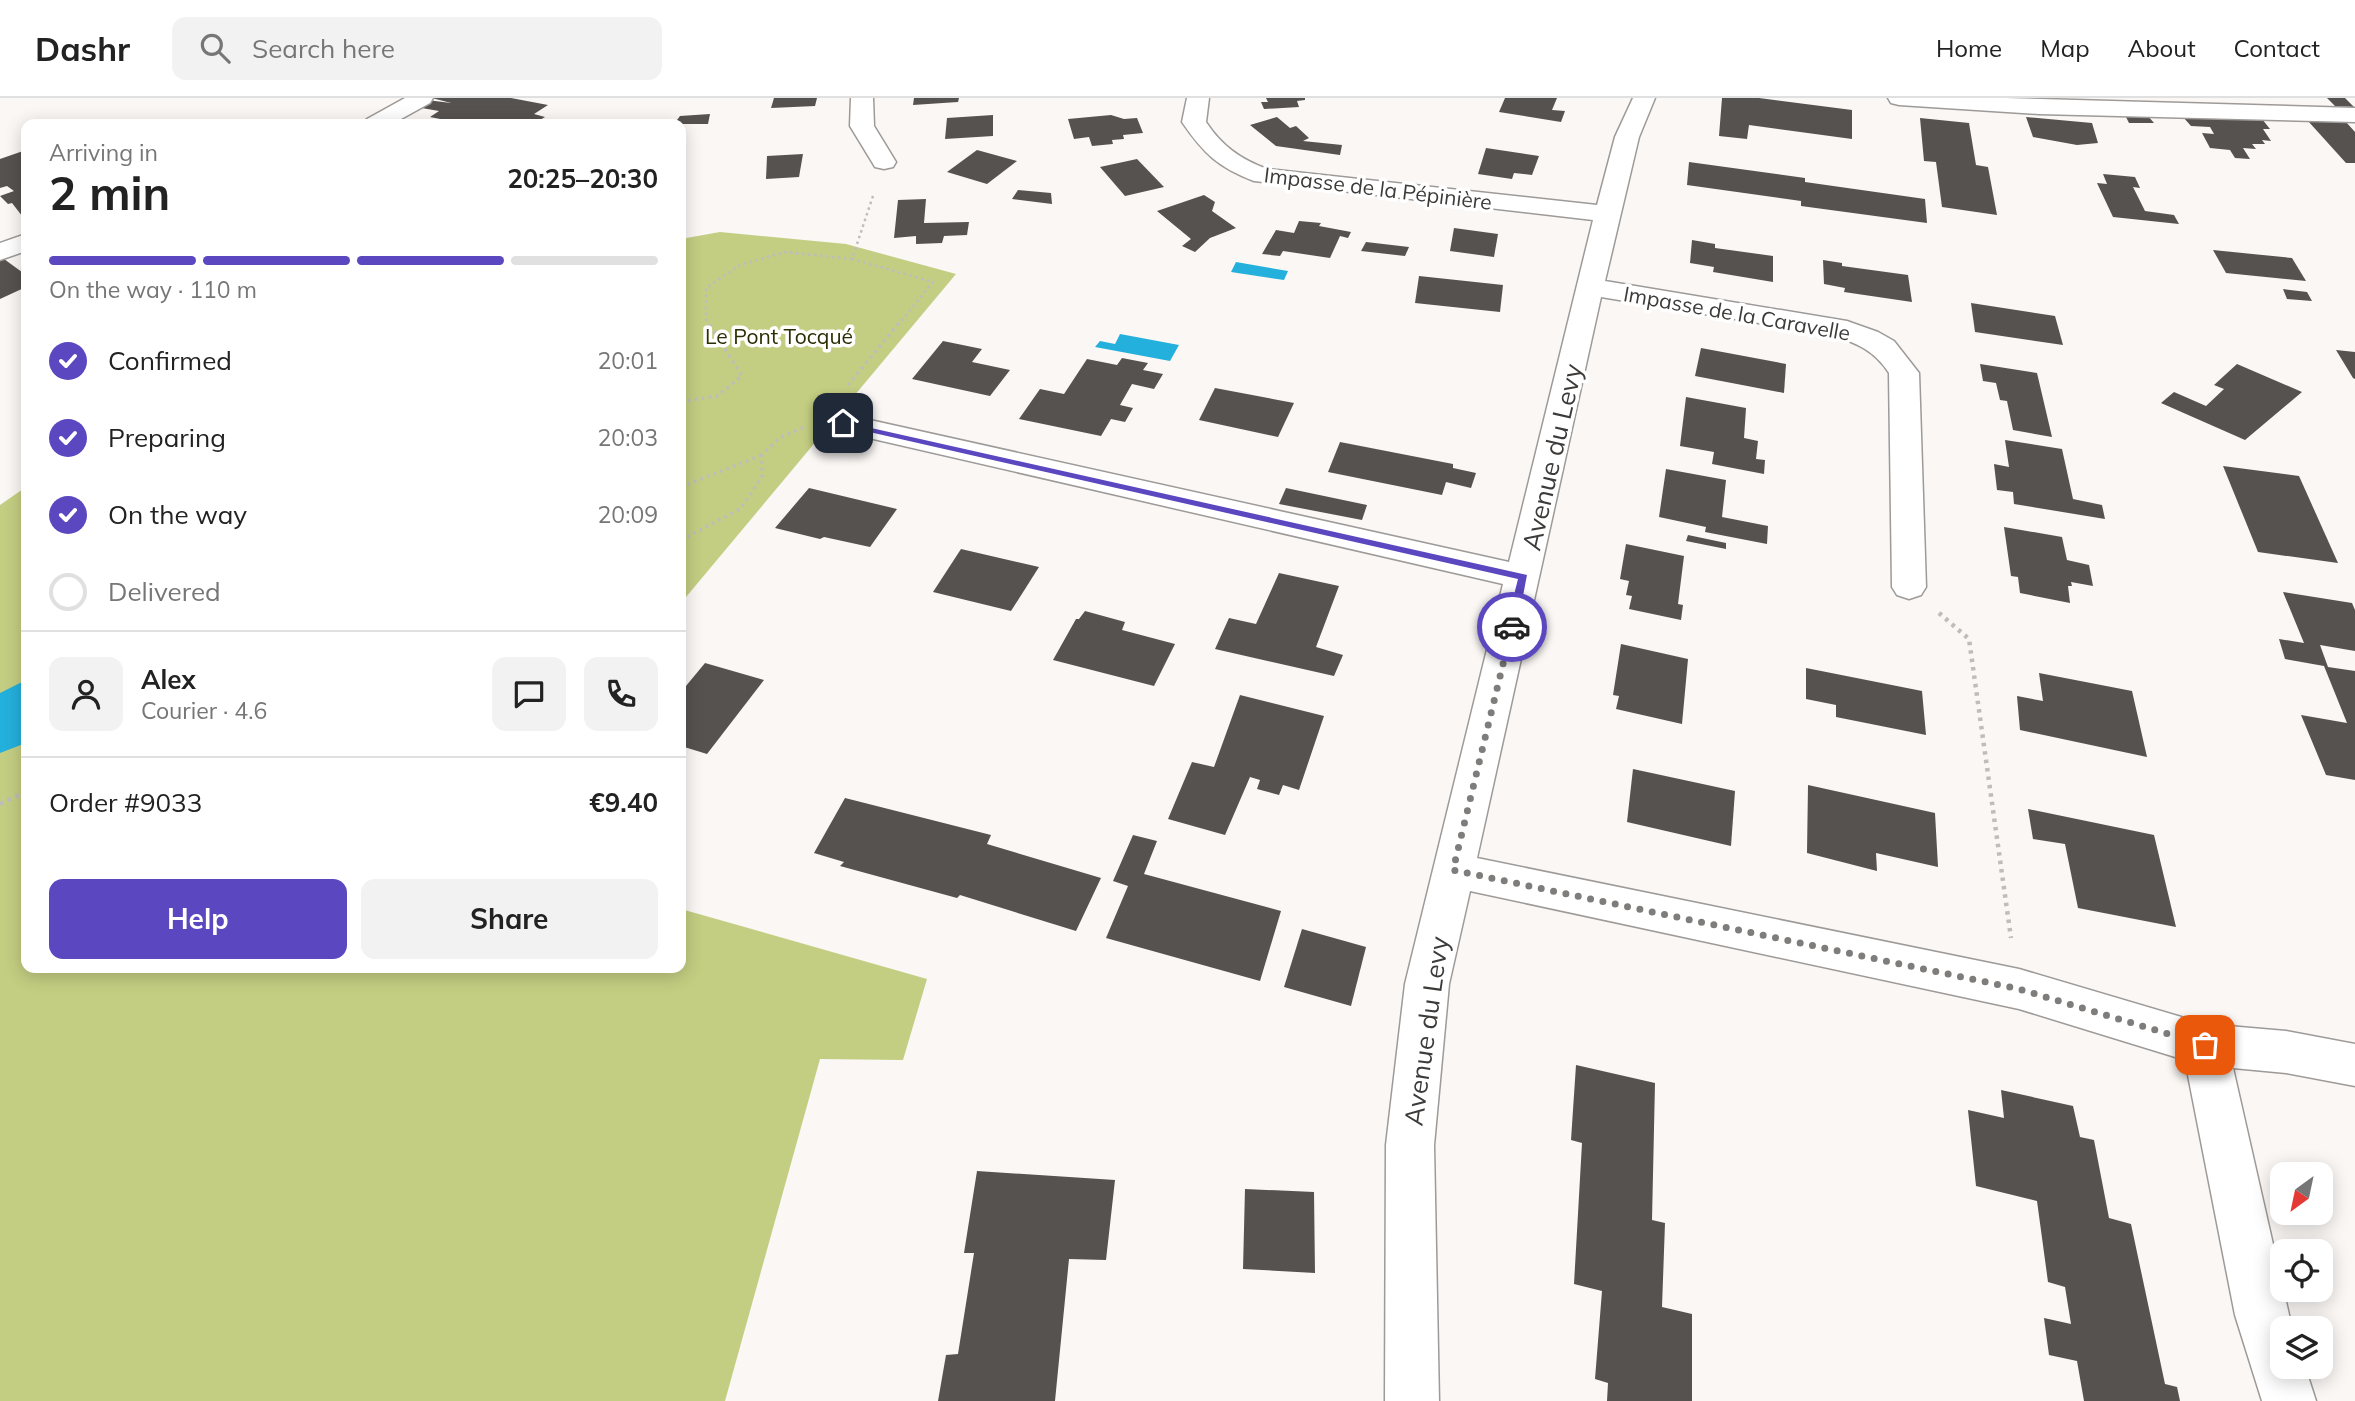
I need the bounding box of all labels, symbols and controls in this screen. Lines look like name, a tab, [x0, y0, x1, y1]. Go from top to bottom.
search box	[172, 17, 662, 80]
text: Dashr	[35, 28, 130, 69]
icon: search	[196, 29, 234, 67]
text: Search here	[252, 32, 395, 65]
text: Home	[1936, 33, 2002, 63]
text: Map	[2040, 33, 2090, 63]
text: About	[2128, 33, 2196, 63]
text: Contact	[2234, 33, 2320, 63]
text: Arriving in	[49, 138, 158, 167]
street label: Impasse de la Pépinière	[1263, 161, 1493, 215]
text: 20:25–20:30	[507, 162, 658, 195]
text: 2 min	[49, 164, 170, 222]
text: On the way · 110 m	[49, 275, 257, 304]
street label: Impasse de la Caravelle	[1622, 280, 1852, 346]
park label: Le Pont Tocqué	[705, 323, 853, 349]
icon: check	[49, 342, 87, 380]
text: Confirmed	[108, 344, 232, 377]
text: 20:01	[598, 346, 658, 375]
street label: Avenue du Levy	[1514, 360, 1590, 554]
pin	[813, 393, 873, 453]
icon: home	[824, 404, 862, 442]
icon: check	[49, 419, 87, 457]
text: Preparing	[108, 421, 226, 454]
text: 20:03	[598, 423, 658, 452]
icon: check	[49, 496, 87, 534]
text: On the way	[108, 498, 247, 531]
text: 20:09	[598, 500, 658, 529]
text: Delivered	[108, 575, 221, 608]
courier	[1477, 592, 1547, 662]
icon: car	[1493, 608, 1531, 646]
button: person	[49, 657, 123, 731]
button: chat	[492, 657, 566, 731]
button: phone	[584, 657, 658, 731]
text: Alex	[141, 663, 196, 696]
text: Courier · 4.6	[141, 696, 267, 725]
text: Order #9033	[49, 786, 202, 819]
text: €9.40	[589, 786, 658, 819]
button: Help	[49, 879, 347, 959]
button: Share	[361, 879, 658, 959]
street label: Avenue du Levy	[1396, 934, 1456, 1128]
pin	[2175, 1015, 2235, 1075]
icon: bag	[2186, 1026, 2224, 1064]
north arrow	[2270, 1162, 2333, 1225]
map controls	[2270, 1162, 2333, 1379]
button: locate	[2270, 1239, 2333, 1302]
button: layers	[2270, 1316, 2333, 1379]

